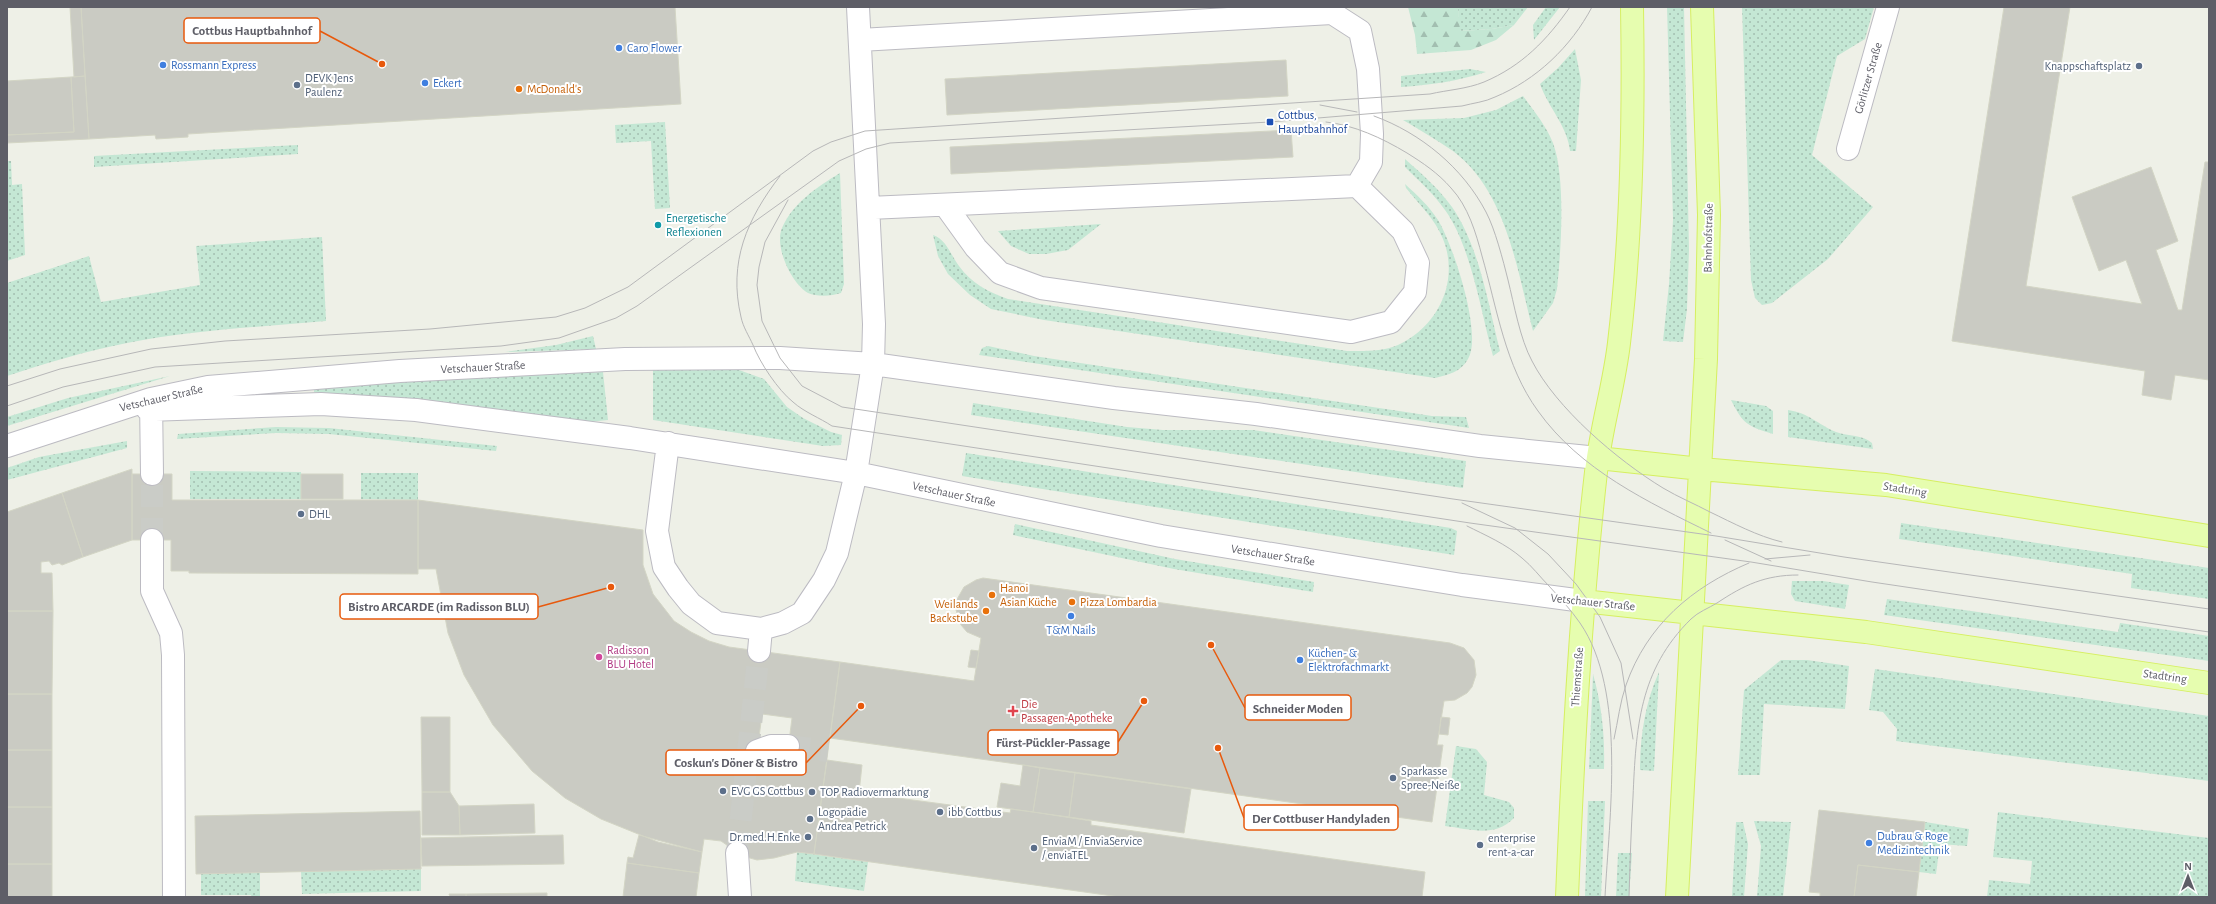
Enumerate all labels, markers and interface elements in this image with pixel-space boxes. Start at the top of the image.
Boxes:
callout: Cottbus Hauptbahnhof [184,18,320,43]
text: Cottbus Hauptbahnhof [192,25,313,38]
street label: Görlitzer Straße [1852,41,1884,115]
place label: Caro Flower [627,42,682,54]
marker: Caro Flower [614,43,624,53]
place label: Rossmann Express [171,59,257,71]
marker: Rossmann Express [158,60,168,70]
place label: Knappschaftsplatz [2044,60,2131,72]
marker: Knappschaftsplatz [2134,61,2144,71]
place label: DEVK Jens Paulenz [305,72,354,98]
place label: Eckert [433,77,462,89]
marker: Eckert [420,78,430,88]
marker: DEVK Jens Paulenz [292,80,302,90]
place label: McDonald's [527,83,581,95]
marker: McDonald's [514,84,524,94]
place label: Cottbus, Hauptbahnhof [1278,109,1348,135]
marker: Cottbus, Hauptbahnhof [1265,117,1275,127]
street label: Bahnhofstraße [1701,203,1715,273]
place label: Energetische Reflexionen [666,212,726,238]
marker: Energetische Reflexionen [653,220,663,230]
street label: Vetschauer Straße [440,359,526,375]
street label: Vetschauer Straße [118,383,204,413]
street label: Vetschauer Straße [911,479,997,509]
street label: Stadtring [1882,480,1928,498]
place label: DHL [309,508,330,520]
marker: DHL [296,509,306,519]
street label: Vetschauer Straße [1230,542,1316,568]
place label: Hanoi Asian Küche [1000,582,1057,608]
marker: Hanoi Asian Küche [987,590,997,600]
street label: Vetschauer Straße [1550,592,1636,612]
callout: Bistro ARCARDE (im Radisson BLU) [340,594,538,619]
place label: Pizza Lombardia [1080,596,1157,608]
marker: Pizza Lombardia [1067,597,1077,607]
place label: Weilands Backstube [930,598,978,624]
text: Bistro ARCARDE (im Radisson BLU) [348,601,530,614]
marker: Weilands Backstube [981,606,991,616]
marker: T&M Nails [1066,611,1076,621]
place label: T&M Nails [1046,624,1096,636]
place label: Radisson BLU Hotel [607,644,654,670]
place label: Küchen- & Elektrofachmarkt [1308,647,1389,673]
street label: Thiemstraße [1569,647,1585,707]
marker: Radisson BLU Hotel [594,652,604,662]
marker: Küchen- & Elektrofachmarkt [1295,655,1305,665]
street label: Stadtring [2142,667,2188,685]
callout: Schneider Moden [1245,695,1351,720]
place label: Die Passagen-Apotheke [1021,698,1113,724]
text: Schneider Moden [1253,703,1343,716]
marker: Die Passagen-Apotheke [1008,706,1018,716]
callout: Fürst-Pückler-Passage [988,730,1118,755]
text: Fürst-Pückler-Passage [996,737,1110,750]
callout: Coskun's Döner & Bistro [666,750,806,775]
text: Coskun's Döner & Bistro [674,757,798,770]
place label: Sparkasse Spree-Neiße [1401,765,1460,791]
marker: Sparkasse Spree-Neiße [1388,773,1398,783]
place label: EVG GS Cottbus [731,785,804,797]
marker: EVG GS Cottbus [718,786,728,796]
place label: TOP Radiovermarktung [820,786,929,798]
marker: TOP Radiovermarktung [807,787,817,797]
callout: Der Cottbuser Handyladen [1244,805,1398,830]
place label: Logopädie Andrea Petrick [818,806,887,832]
place label: ibb Cottbus [948,806,1002,818]
marker: ibb Cottbus [935,807,945,817]
text: Der Cottbuser Handyladen [1252,813,1390,826]
marker: Logopädie Andrea Petrick [805,814,815,824]
place label: Dubrau & Roge Medizintechnik [1877,830,1950,856]
place label: Dr.med.H.Enke [729,831,800,843]
marker: Dr.med.H.Enke [803,832,813,842]
place label: enterprise rent-a-car [1488,832,1536,858]
place label: EnviaM / EnviaService / enviaTEL [1042,835,1142,861]
marker: Dubrau & Roge Medizintechnik [1864,838,1874,848]
marker: enterprise rent-a-car [1475,840,1485,850]
marker: EnviaM / EnviaService / enviaTEL [1029,843,1039,853]
north arrow [2168,856,2208,896]
text: N [2184,861,2192,872]

